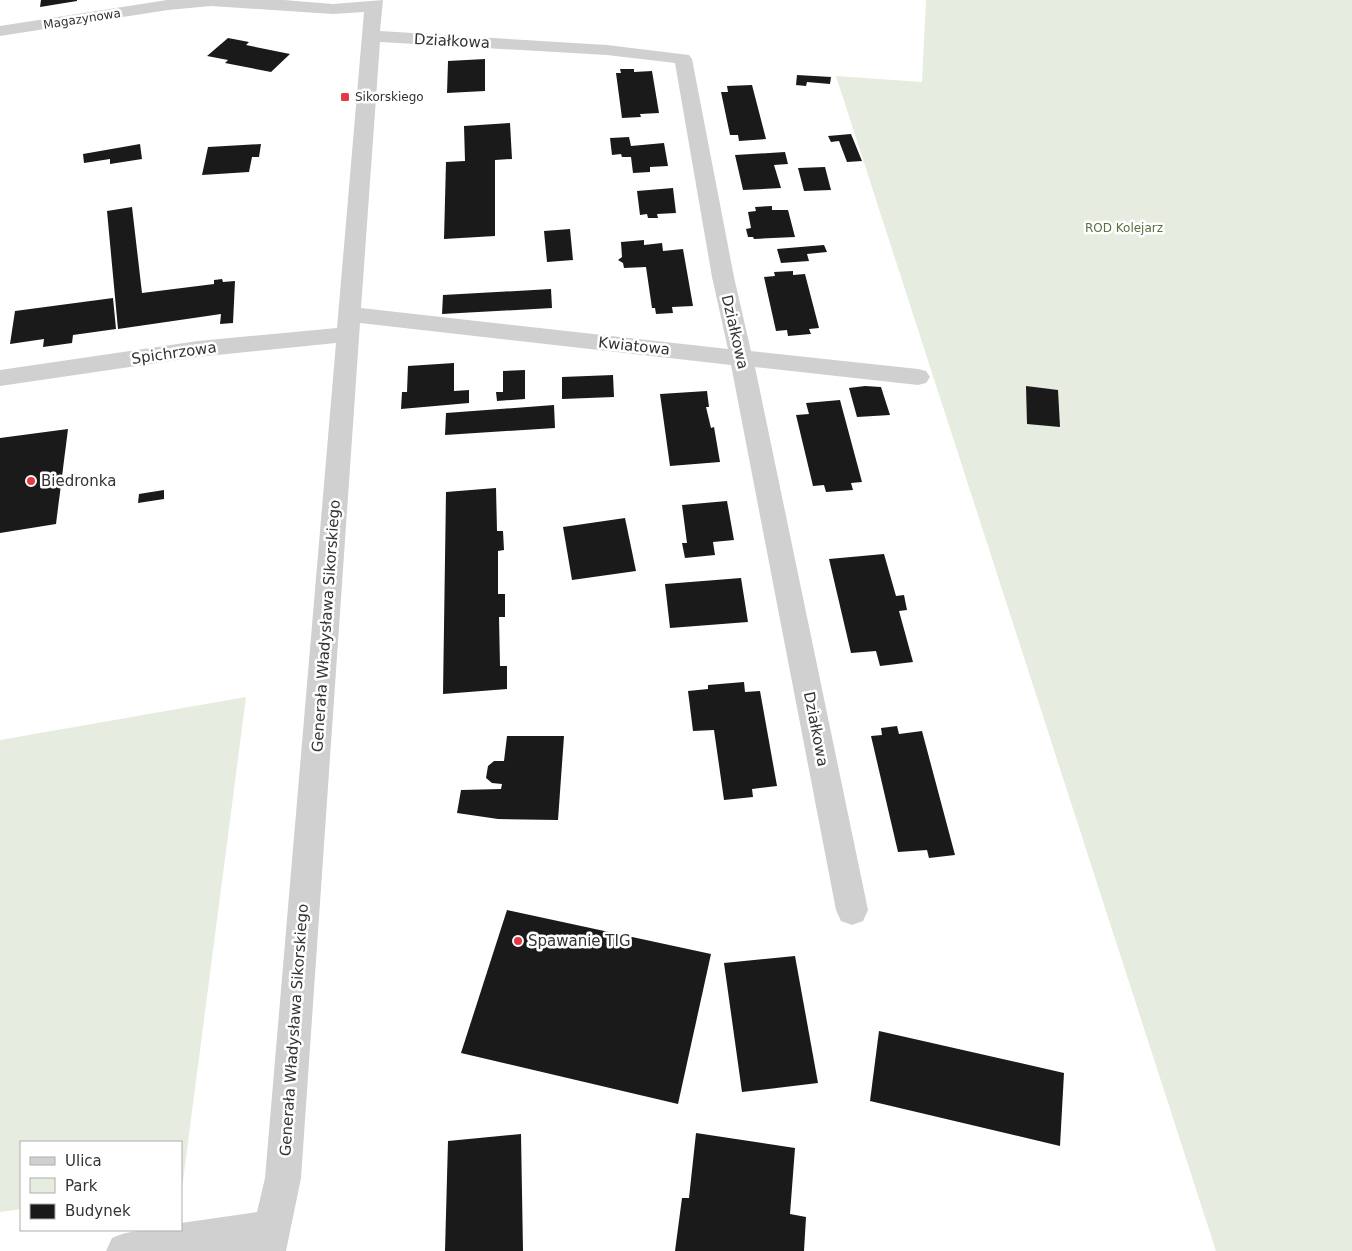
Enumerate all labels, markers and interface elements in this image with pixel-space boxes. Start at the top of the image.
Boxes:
street label: Magazynowa [42,6,122,32]
street label: Działkowa [414,30,490,52]
place label: Sikorskiego [355,90,424,104]
marker: Sikorskiego [339,91,351,103]
park label: ROD Kolejarz [1085,221,1163,235]
street label: Działkowa [718,293,752,371]
street label: Kwiatowa [597,333,671,359]
street label: Spichrzowa [130,338,218,368]
place label: Biedronka [41,472,116,490]
marker: Biedronka [25,475,37,487]
street label: Generała Władysława Sikorskiego [308,499,344,753]
street label: Działkowa [800,690,832,768]
street label: Generała Władysława Sikorskiego [276,903,312,1157]
place label: Spawanie TIG [528,932,631,950]
marker: Spawanie TIG [512,935,524,947]
legend [20,1141,182,1231]
text: Ulica [65,1152,102,1170]
text: Park [65,1177,98,1195]
text: Budynek [65,1202,131,1220]

